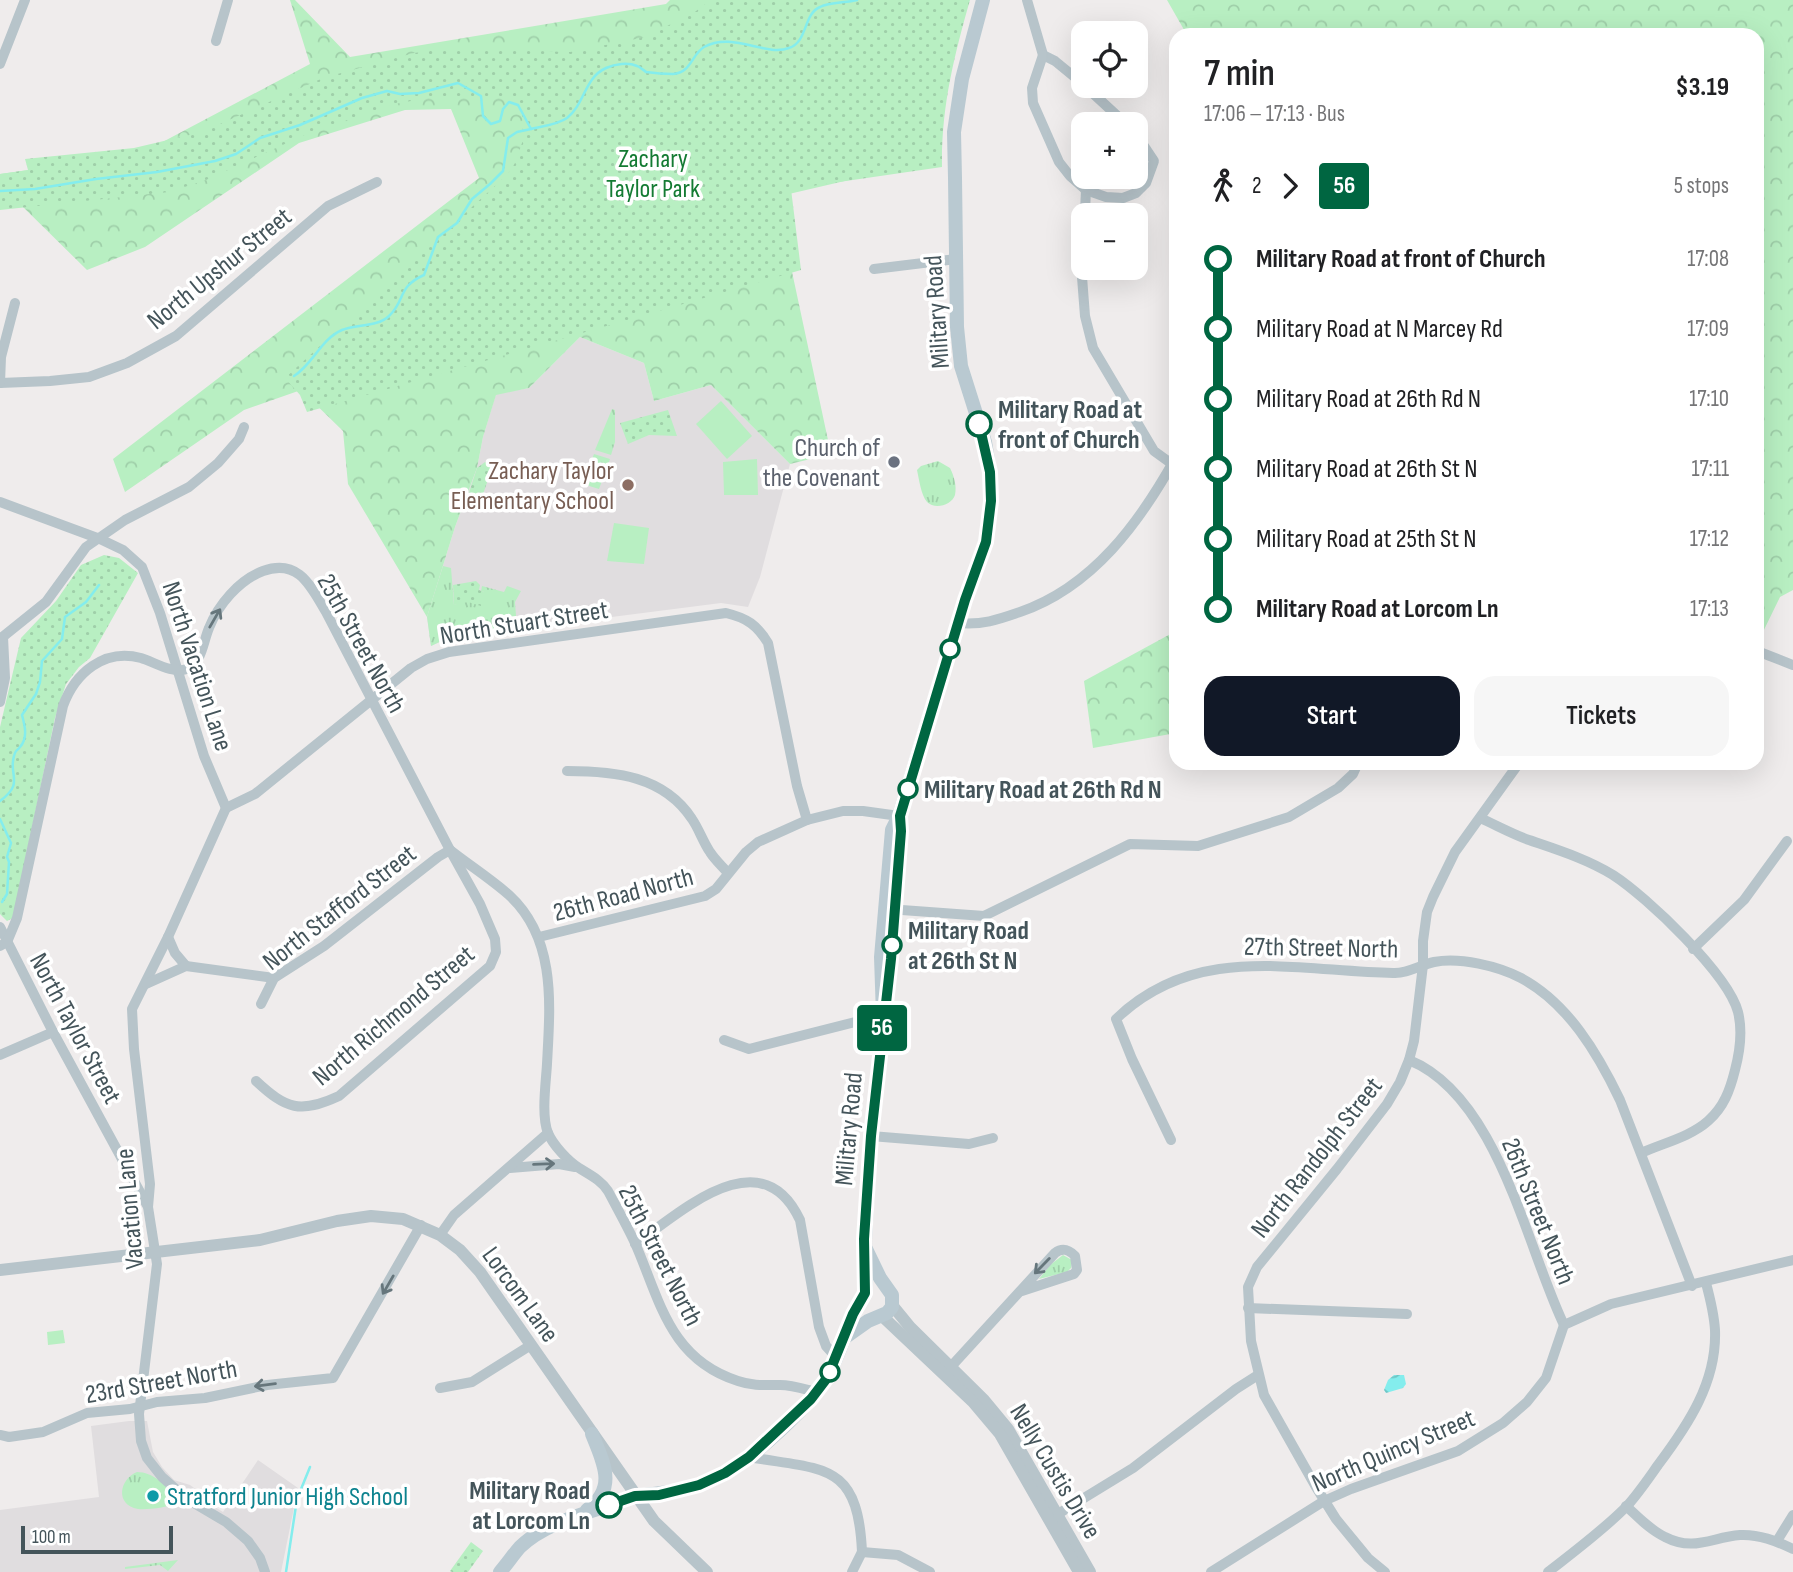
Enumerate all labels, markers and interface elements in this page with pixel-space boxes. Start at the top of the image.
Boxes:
map controls [1071,21,1148,280]
button: locate [1071,21,1148,98]
text: 7 min [1204,51,1275,96]
text: $3.19 [1675,72,1729,103]
text: 17:06 – 17:13 · Bus [1204,100,1345,128]
button: + [1071,112,1148,189]
park label: Zachary Taylor Park [606,144,700,205]
icon: walk [1204,167,1242,205]
icon: forward [1271,167,1309,205]
text: 56 [1333,171,1355,200]
text: 2 [1252,172,1261,200]
text: 5 stops [1674,172,1729,200]
street label: North Upshur Street [142,202,298,337]
button: − [1071,203,1148,280]
text: Military Road at front of Church [1256,244,1546,275]
text: 17:08 [1687,245,1729,273]
street label: Military Road [918,254,957,370]
text: Military Road at N Marcey Rd [1256,314,1503,345]
text: 17:09 [1687,315,1729,343]
text: Military Road at 26th Rd N [1256,384,1481,415]
text: 17:10 [1689,385,1729,413]
place label: Military Road at front of Church [998,395,1142,456]
marker: Military Road at front of Church [966,411,992,437]
place label: Church of the Covenant [763,433,880,494]
marker: Church of the Covenant [886,454,902,470]
text: Military Road at 26th St N [1256,454,1477,485]
text: 17:11 [1692,455,1729,483]
place label: Zachary Taylor Elementary School [451,456,615,517]
marker: Zachary Taylor Elementary School [620,477,636,493]
text: Military Road at 25th St N [1256,524,1476,555]
text: 17:12 [1690,525,1729,553]
street label: 25th Street North [310,569,412,719]
street label: North Vacation Lane [155,578,239,755]
text: Military Road at Lorcom Ln [1256,594,1499,625]
street label: North Stuart Street [438,595,611,652]
text: 17:13 [1690,595,1729,623]
one-way arrow [209,608,222,629]
unlabelled marker [940,639,960,659]
button: Start [1204,676,1460,756]
button: Tickets [1474,676,1729,756]
place label: Military Road at 26th Rd N [924,775,1162,806]
marker: Military Road at 26th Rd N [898,779,918,799]
street label: North Stafford Street [257,839,423,978]
street label: 26th Road North [550,862,697,929]
place label: Military Road at 26th St N [908,916,1029,977]
street label: 27th Street North [1243,932,1398,965]
marker: Military Road at 26th St N [882,935,902,955]
street label: North Richmond Street [307,939,481,1093]
street label: North Taylor Street [22,948,127,1109]
line badge: 56 [850,1005,914,1051]
text: 56 [871,1013,893,1042]
street label: Military Road [829,1071,870,1187]
street label: North Randolph Street [1245,1071,1390,1244]
street label: 26th Street North [1494,1134,1581,1289]
street label: Vacation Lane [110,1147,151,1270]
one-way arrow [532,1158,555,1171]
street label: 25th Street North [611,1180,708,1331]
street label: Lorcom Lane [475,1241,565,1349]
one-way arrow [1033,1257,1050,1274]
one-way arrow [381,1274,395,1294]
street label: 23rd Street North [83,1354,240,1411]
unlabelled marker [820,1362,840,1382]
one-way arrow [254,1379,277,1392]
street label: Nelly Custis Drive [1002,1399,1107,1545]
street label: North Quincy Street [1307,1403,1480,1500]
place label: Military Road at Lorcom Ln [469,1476,590,1537]
place label: Stratford Junior High School [167,1482,408,1513]
marker: Stratford Junior High School [145,1488,161,1504]
marker: Military Road at Lorcom Ln [596,1492,622,1518]
scale bar [21,1523,173,1555]
text: 100 m [32,1526,71,1549]

